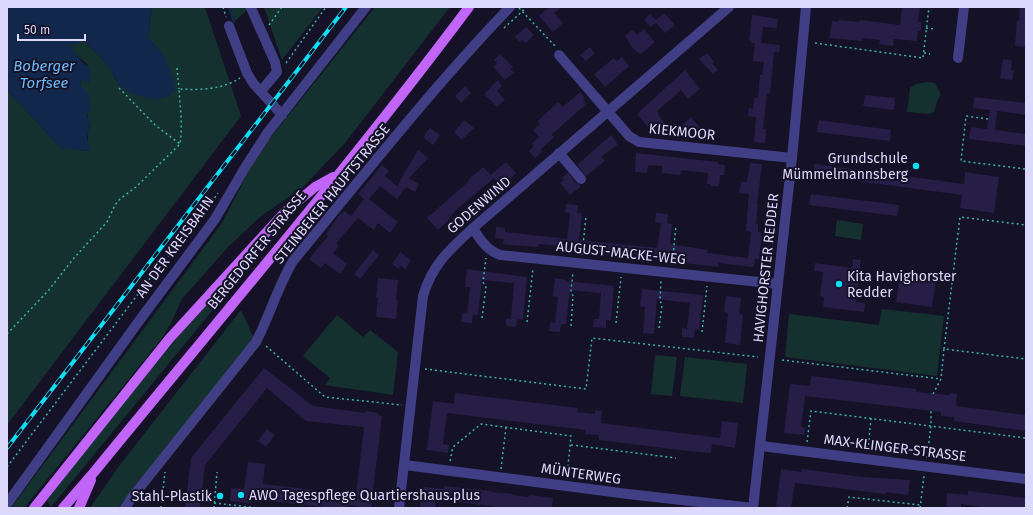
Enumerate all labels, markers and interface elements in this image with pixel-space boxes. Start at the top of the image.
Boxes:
scale bar [18,16,85,42]
text: 50 m [24,23,50,37]
water label: Boberger Torfsee [13,57,76,92]
street label: KIEKMOOR [648,120,717,144]
street label: STEINBEKER HAUPTSTRASSE [270,121,394,267]
place label: Grundschule Mümmelmannsberg [782,150,909,183]
marker: Grundschule Mümmelmannsberg [911,161,921,171]
street label: GODENWIND [444,173,514,237]
street label: BERGEDORFER STRASSE [204,187,310,313]
street label: HAVIGHORSTER REDDER [750,192,782,343]
street label: AN DER KREISBAHN [132,193,218,301]
street label: AUGUST-MACKE-WEG [555,238,687,268]
place label: Kita Havighorster Redder [847,268,957,301]
marker: Kita Havighorster Redder [834,279,844,289]
street label: MAX-KLINGER-STRASSE [823,431,967,465]
street label: MÜNTERWEG [540,459,622,488]
place label: AWO Tagespflege Quartiershaus.plus [249,487,480,504]
place label: Stahl-Plastik [132,488,213,505]
marker: AWO Tagespflege Quartiershaus.plus [236,490,246,500]
marker: Stahl-Plastik [215,491,225,501]

